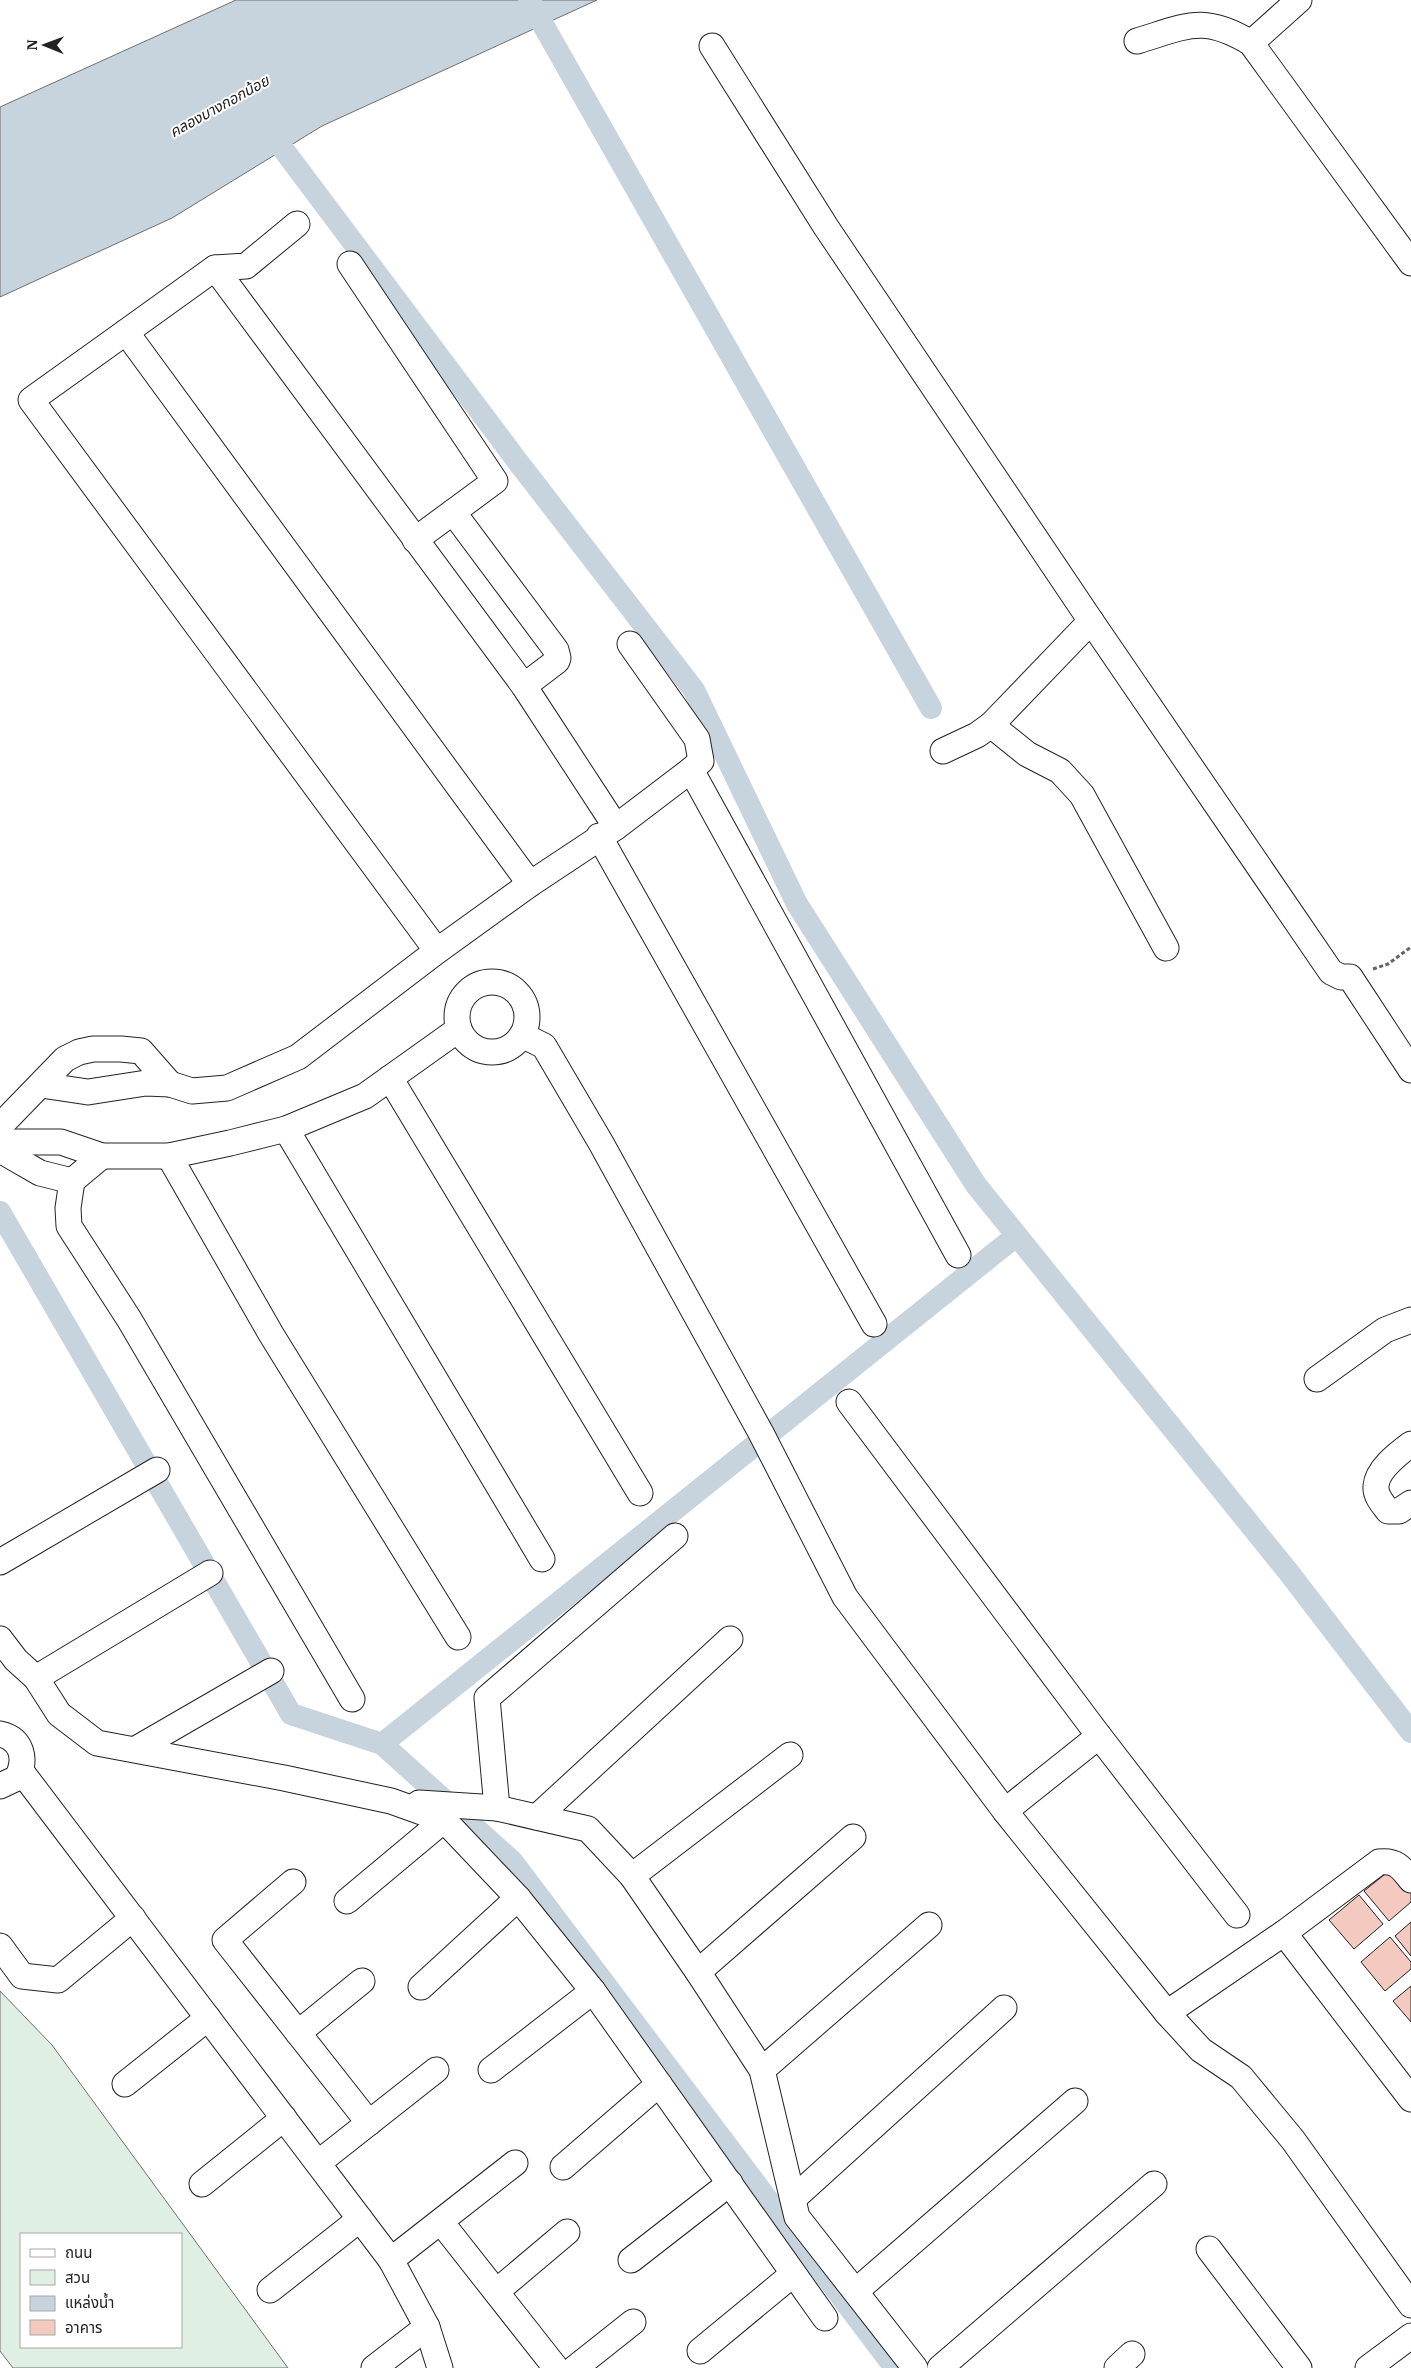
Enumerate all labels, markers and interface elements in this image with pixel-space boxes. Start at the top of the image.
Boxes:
north arrow [20,20,70,70]
text: N [23,39,41,50]
water label: คลองบางกอกน้อย [166,70,273,141]
legend [20,2233,182,2348]
text: ถนน [65,2243,92,2262]
text: สวน [65,2268,90,2287]
text: แหล่งน้ำ [65,2292,114,2312]
text: อาคาร [65,2318,102,2337]

